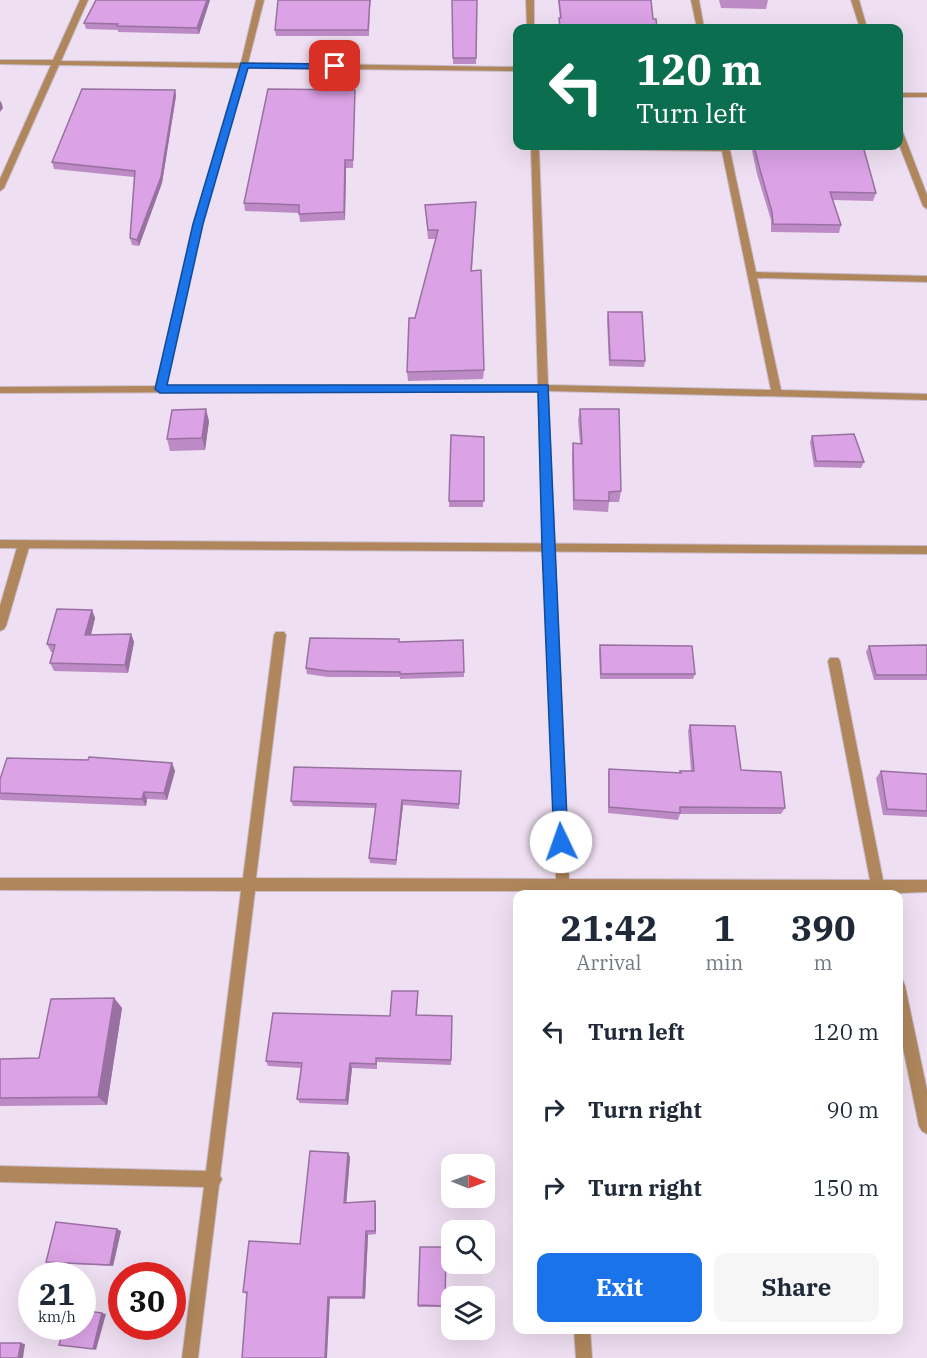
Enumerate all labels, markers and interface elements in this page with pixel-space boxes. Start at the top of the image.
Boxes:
pin [309,40,360,91]
text: 120 m [636,42,762,97]
icon: left [537,48,615,126]
icon: arrive [318,49,351,82]
text: Turn left [636,95,747,130]
position arrow [529,810,593,874]
text: 21:42 [560,904,658,951]
text: 1 [713,904,735,951]
text: 390 [791,904,856,951]
text: Arrival [577,949,642,976]
text: min [705,949,743,976]
text: m [814,949,833,976]
icon: left [537,1015,570,1048]
text: Turn left [588,1017,684,1046]
text: 120 m [813,1017,879,1046]
icon: right [537,1093,570,1126]
text: Turn right [588,1095,702,1124]
text: 90 m [827,1095,879,1124]
north arrow [441,1154,495,1208]
map controls [441,1154,495,1340]
icon: right [537,1171,570,1204]
text: Turn right [588,1173,702,1202]
text: 150 m [813,1173,879,1202]
button: search [441,1220,495,1274]
button: Exit [537,1253,702,1322]
button: Share [714,1253,879,1322]
speed limit sign: 30 [108,1262,186,1340]
text: 21 [39,1274,75,1313]
button: layers [441,1286,495,1340]
text: km/h [38,1307,76,1326]

